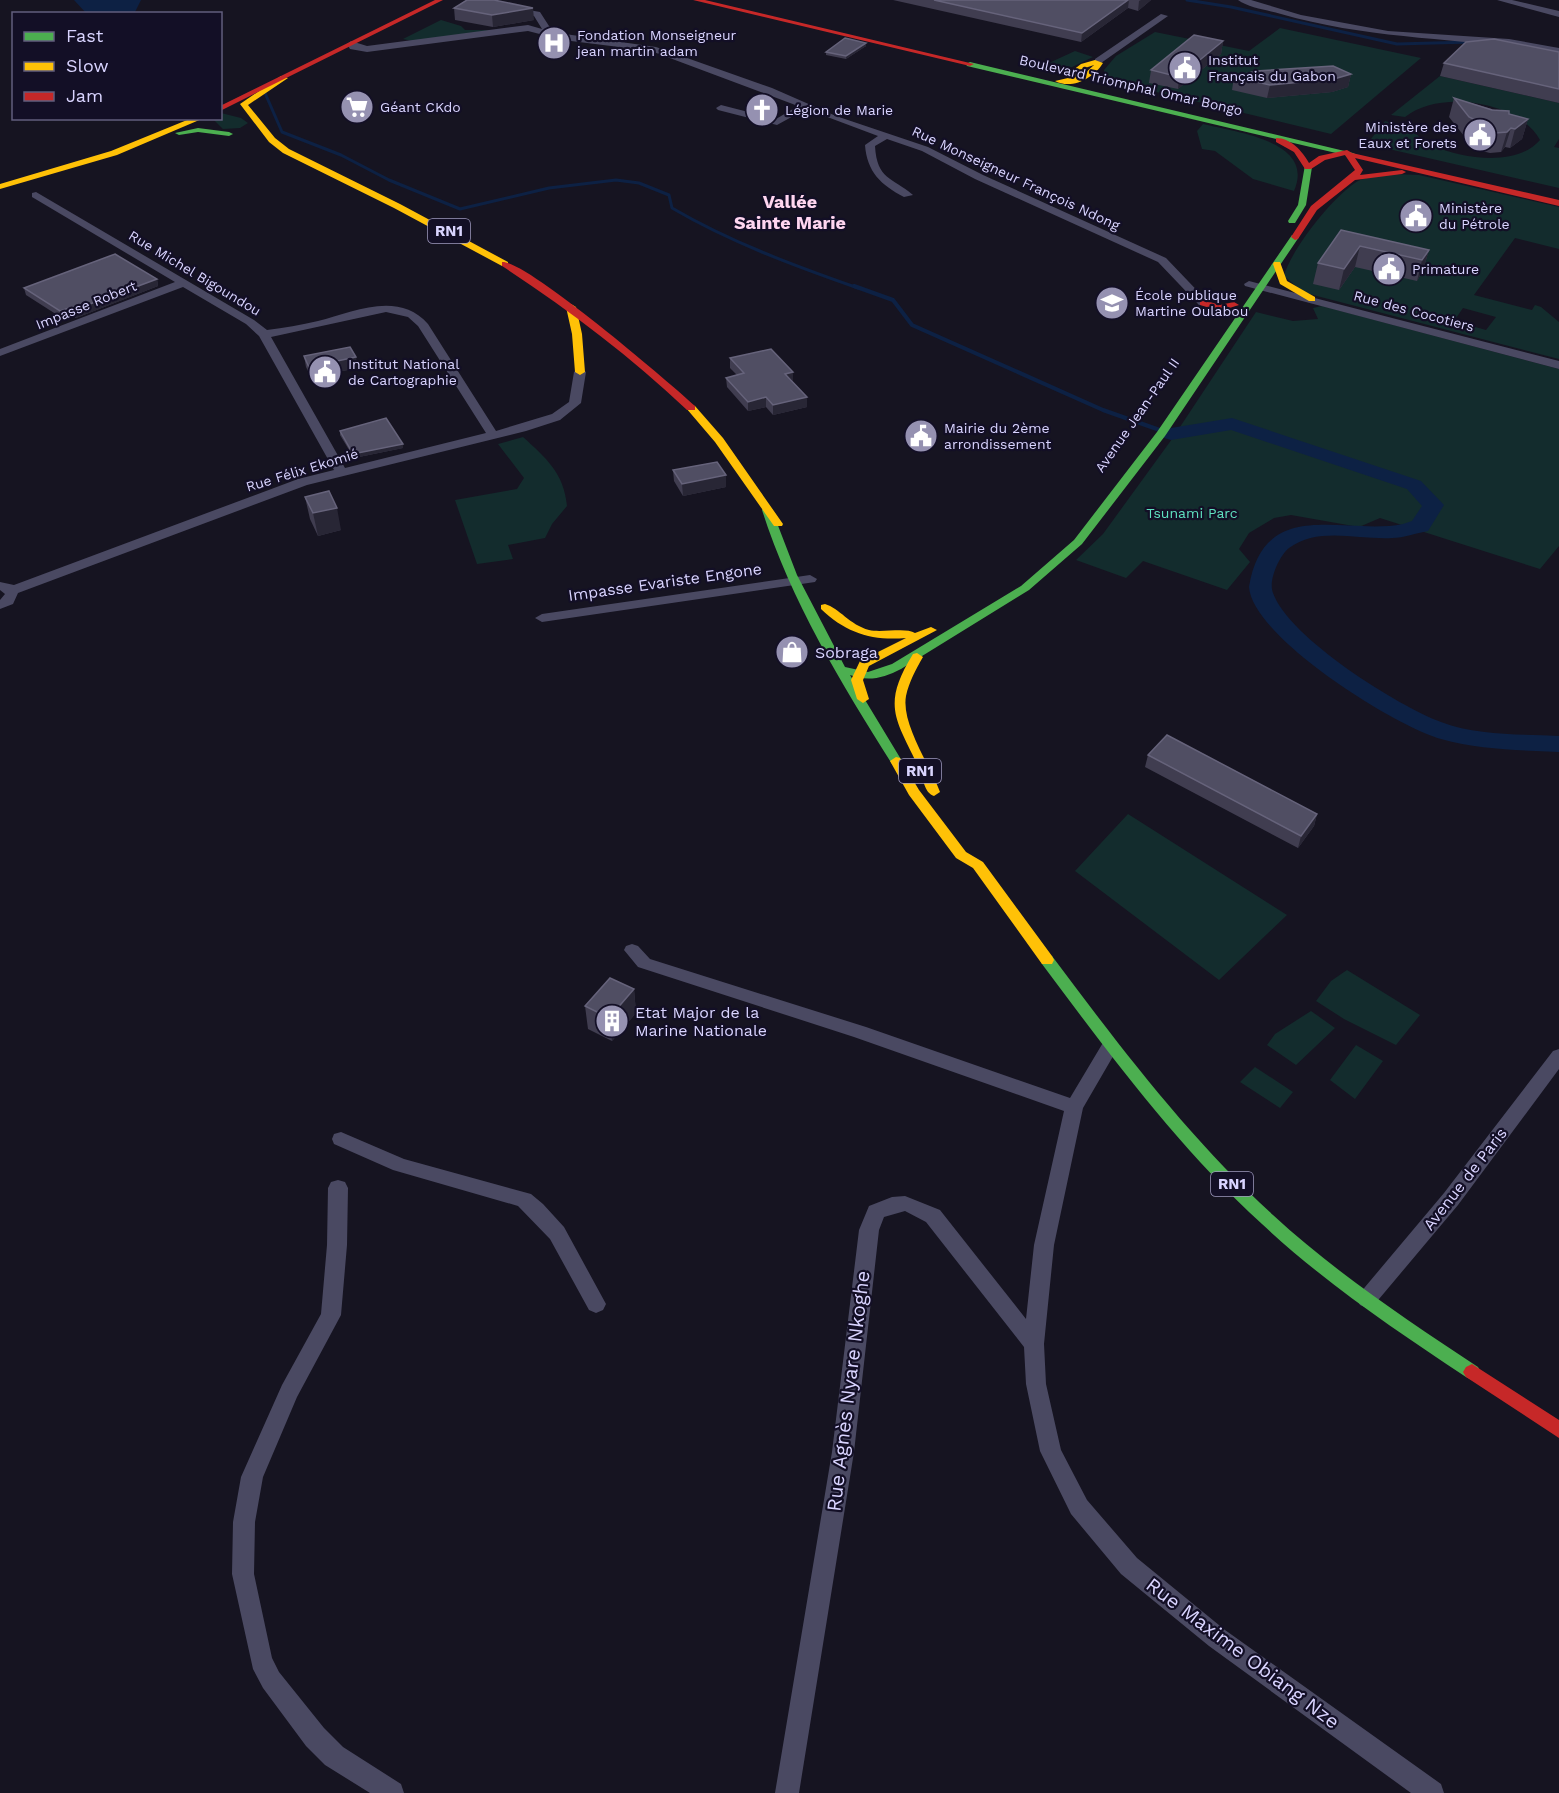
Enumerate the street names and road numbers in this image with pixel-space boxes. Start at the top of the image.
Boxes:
street label: Boulevard Triomphal Omar Bongo [1018,52,1244,118]
street label: Rue Monseigneur François Ndong [910,123,1123,234]
road number: RN1 [428,219,470,243]
street label: Rue Michel Bigoundou [126,227,264,319]
street label: Impasse Robert [33,277,139,332]
street label: Rue des Cocotiers [1352,287,1476,335]
street label: Avenue Jean-Paul II [1092,355,1182,475]
street label: Rue Félix Ekomié [244,445,360,495]
street label: Impasse Evariste Engone [567,559,763,605]
road number: RN1 [899,759,941,783]
street label: Avenue de Paris [1419,1124,1511,1234]
road number: RN1 [1211,1172,1253,1196]
street label: Rue Agnès Nyare Nkoghe [821,1269,875,1513]
street label: Rue Maxime Obiang Nze [1142,1572,1344,1734]

